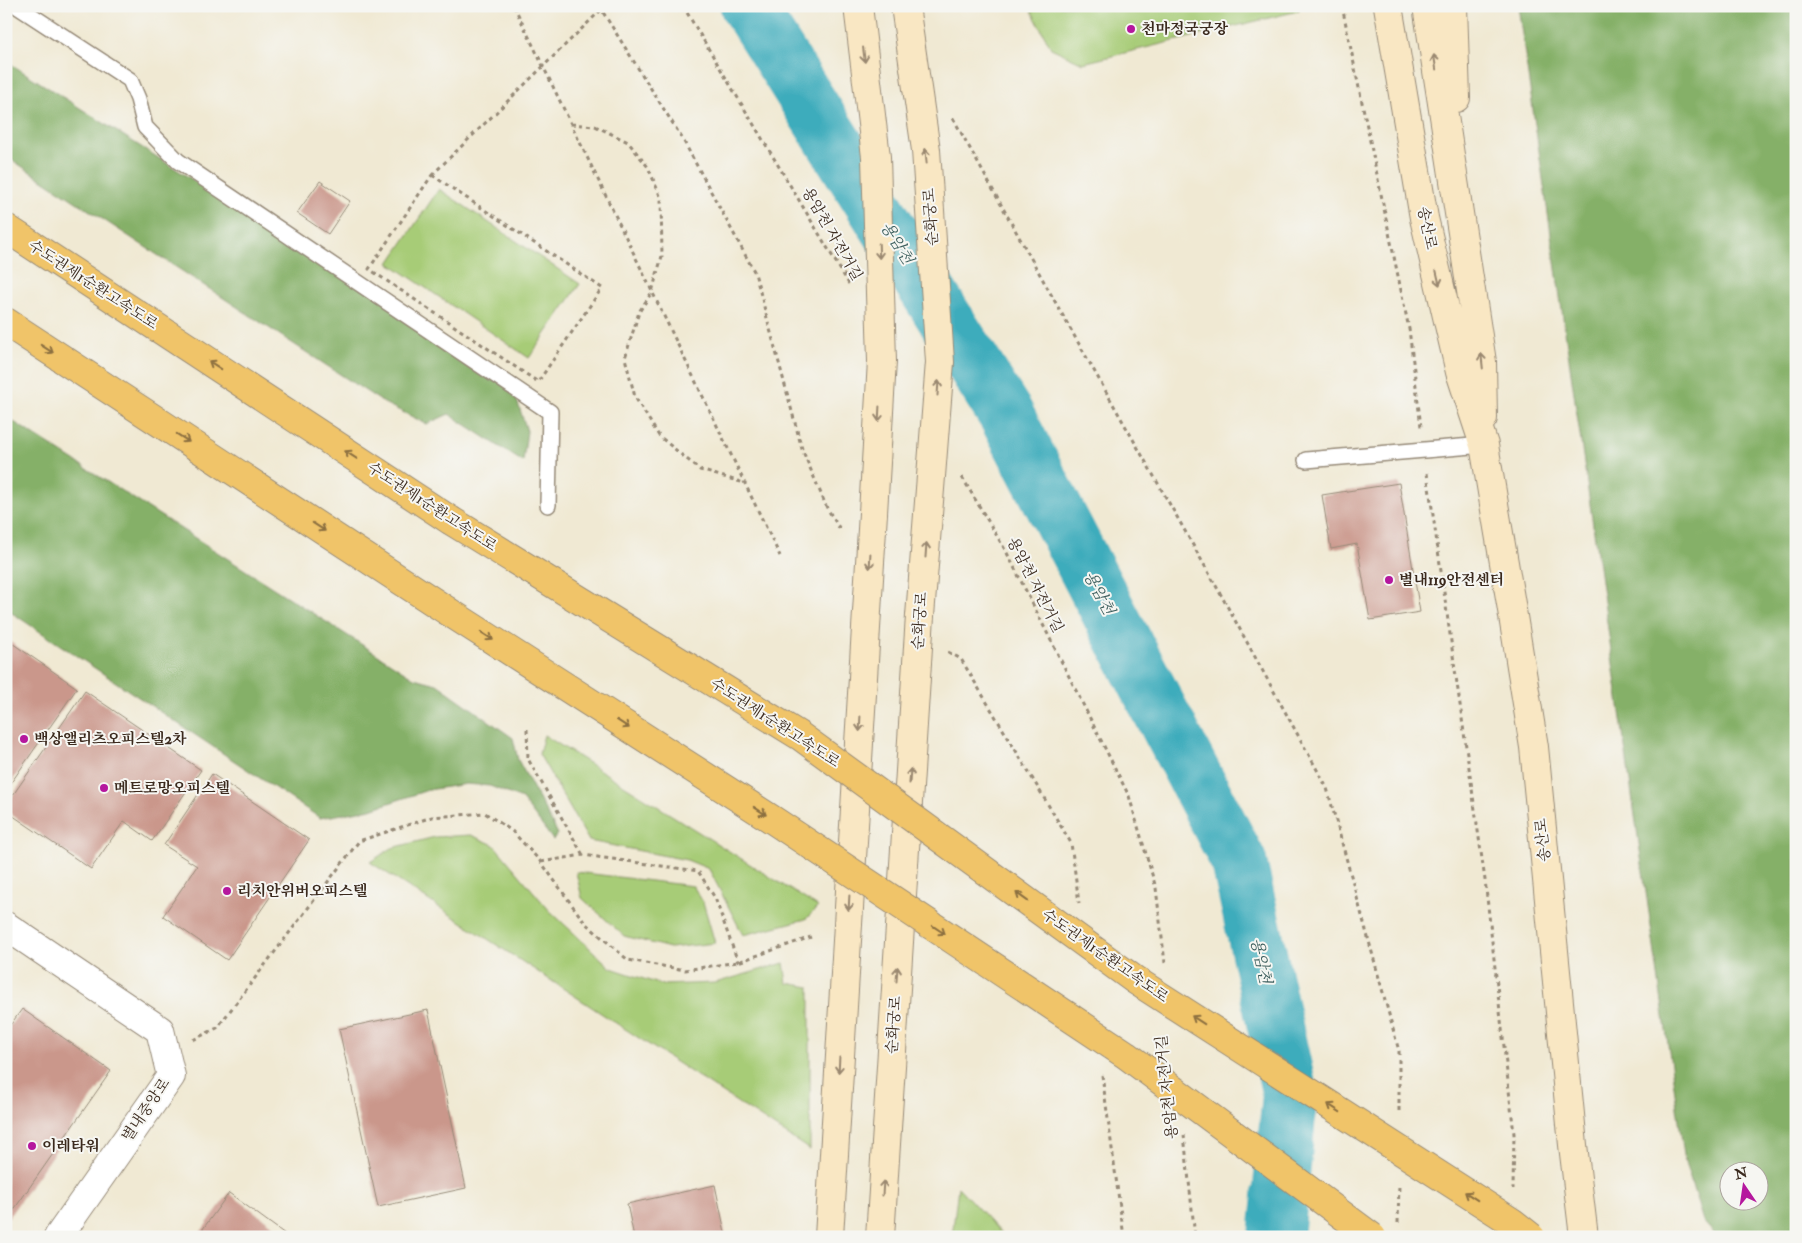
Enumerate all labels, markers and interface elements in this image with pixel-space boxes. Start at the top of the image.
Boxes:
place label: 천마정국궁장 [1141,20,1228,39]
marker: 천마정국궁장 [1125,23,1137,35]
one-way arrow [859,46,869,62]
one-way arrow [1430,55,1440,71]
one-way arrow [922,148,931,164]
street label: 용암천 자전거길 [798,184,866,284]
street label: 순화궁로 [919,187,942,247]
street label: 송산로 [1413,205,1441,252]
water label: 용암천 [876,218,919,269]
street label: 수도권제1순환고속도로 [25,236,162,334]
one-way arrow [874,243,884,259]
one-way arrow [1434,269,1443,285]
one-way arrow [40,344,54,354]
one-way arrow [1477,353,1487,369]
one-way arrow [209,360,223,370]
one-way arrow [934,380,943,396]
one-way arrow [874,406,883,422]
one-way arrow [176,433,190,443]
one-way arrow [344,450,358,460]
street label: 수도권제1순환고속도로 [364,458,501,556]
one-way arrow [312,522,326,532]
street label: 용암천 자전거길 [1003,534,1067,636]
one-way arrow [921,542,930,558]
one-way arrow [866,553,875,569]
water label: 용암천 [1079,568,1119,620]
place label: 별내119안전센터 [1399,571,1504,590]
marker: 별내119안전센터 [1383,574,1395,586]
street label: 순화궁로 [909,591,932,651]
one-way arrow [479,631,493,641]
street label: 수도권제1순환고속도로 [707,674,844,772]
one-way arrow [856,715,865,731]
one-way arrow [616,719,630,729]
place label: 백상앨리츠오피스텔2차 [34,730,187,749]
marker: 백상앨리츠오피스텔2차 [18,733,30,745]
one-way arrow [905,769,914,785]
place label: 메트로망오피스텔 [114,779,230,798]
marker: 메트로망오피스텔 [98,782,110,794]
one-way arrow [753,807,767,817]
street label: 송산로 [1531,817,1555,863]
place label: 리치안위버오피스텔 [237,882,367,901]
marker: 리치안위버오피스텔 [221,885,233,897]
one-way arrow [1015,892,1029,902]
one-way arrow [845,895,854,911]
street label: 수도권제1순환고속도로 [1038,905,1172,1007]
one-way arrow [932,925,946,935]
water label: 용암천 [1246,936,1276,987]
one-way arrow [892,966,902,982]
street label: 순화궁로 [883,995,906,1055]
one-way arrow [1191,1015,1205,1025]
street label: 용암천 자전거길 [1152,1034,1182,1140]
one-way arrow [835,1057,844,1073]
street label: 별내중앙로 [118,1074,174,1145]
one-way arrow [1328,1103,1342,1113]
place label: 이레타워 [42,1137,100,1156]
marker: 이레타워 [26,1140,38,1152]
north arrow [1720,1160,1770,1210]
text: N [1732,1164,1750,1184]
one-way arrow [878,1180,887,1196]
one-way arrow [1464,1191,1478,1201]

